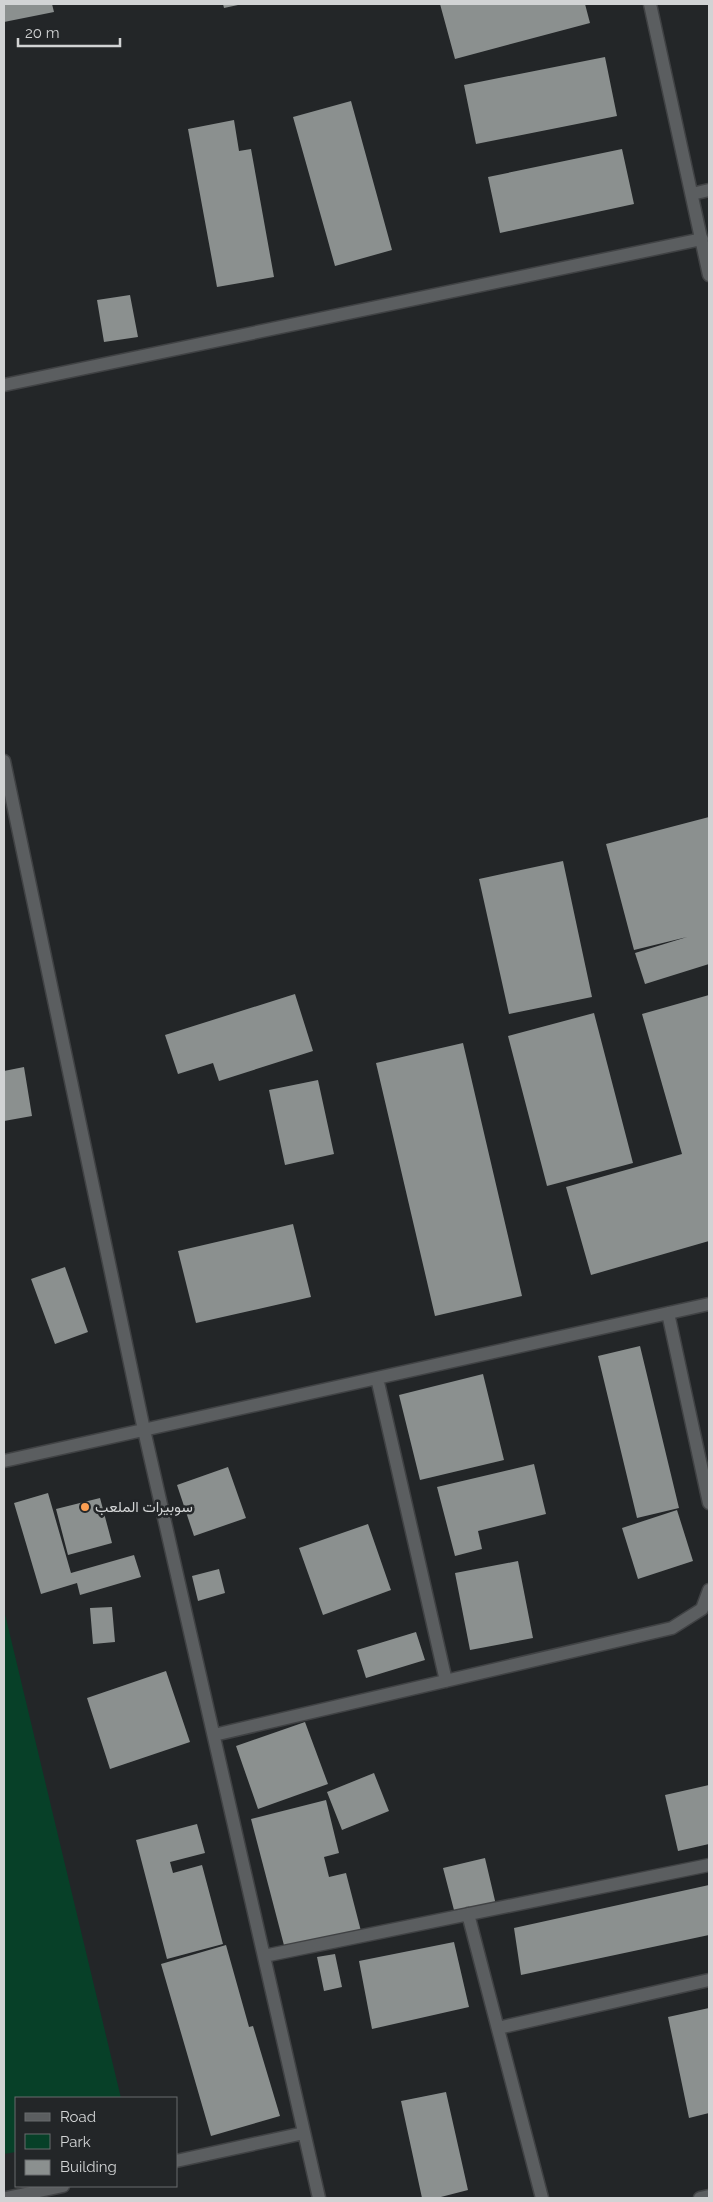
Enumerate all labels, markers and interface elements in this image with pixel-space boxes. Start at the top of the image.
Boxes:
scale bar [18,15,120,47]
text: 20 m [25,24,60,42]
place label: سوبيرات الملعب [95,1498,193,1516]
marker: سوبيرات الملعب [79,1501,91,1513]
legend [15,2097,178,2187]
text: Road [60,2108,96,2126]
text: Park [60,2133,91,2151]
text: Building [60,2158,117,2176]

